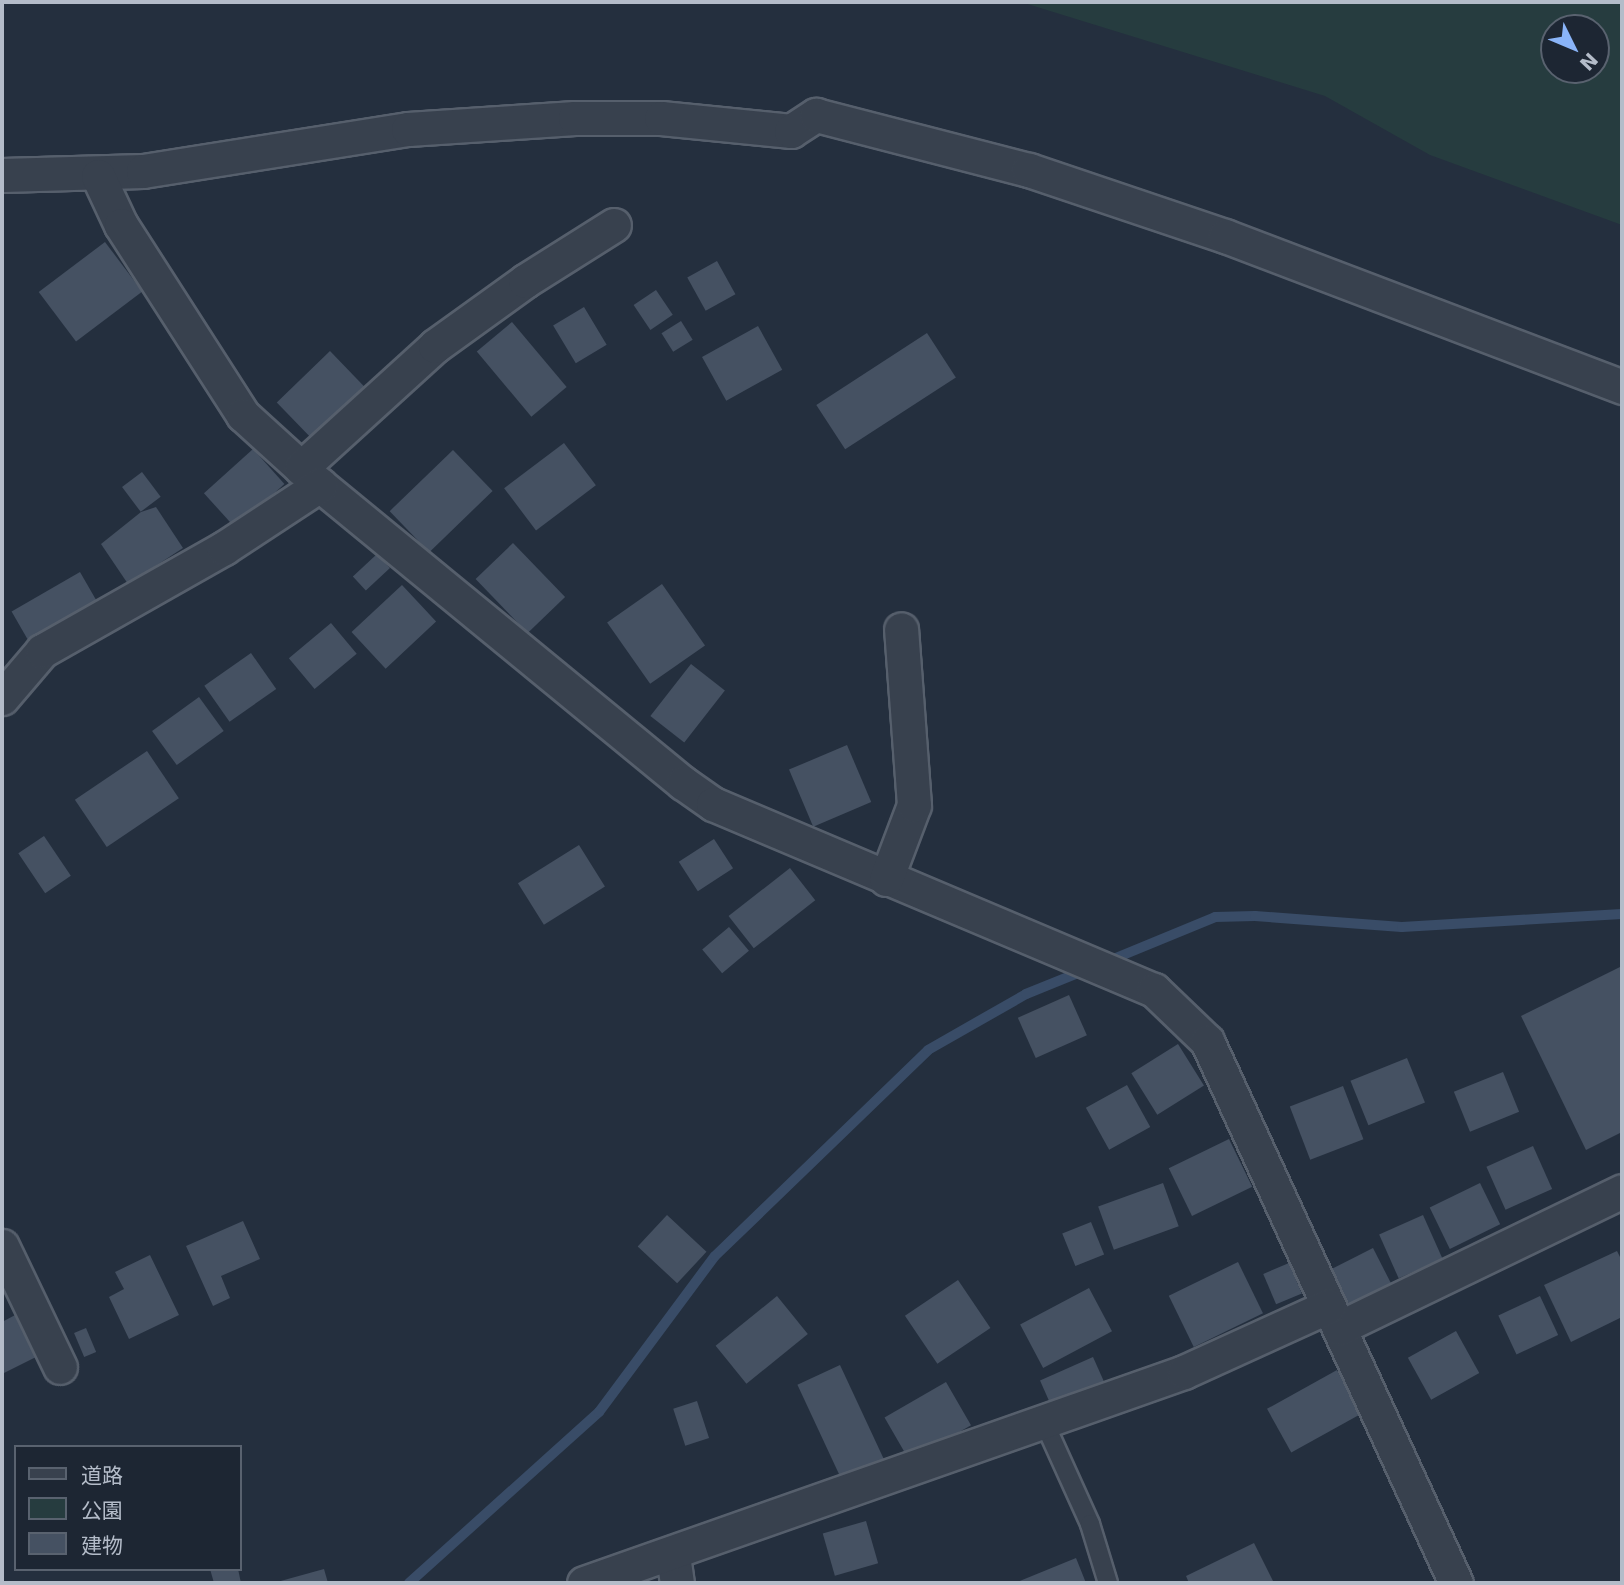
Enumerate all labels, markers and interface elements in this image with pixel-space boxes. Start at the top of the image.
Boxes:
north arrow [1540,14,1610,84]
text: N [1575,49,1602,75]
legend [14,1445,242,1571]
text: 道路 [81,1464,123,1488]
text: 公園 [81,1499,123,1523]
text: 建物 [81,1534,123,1558]

